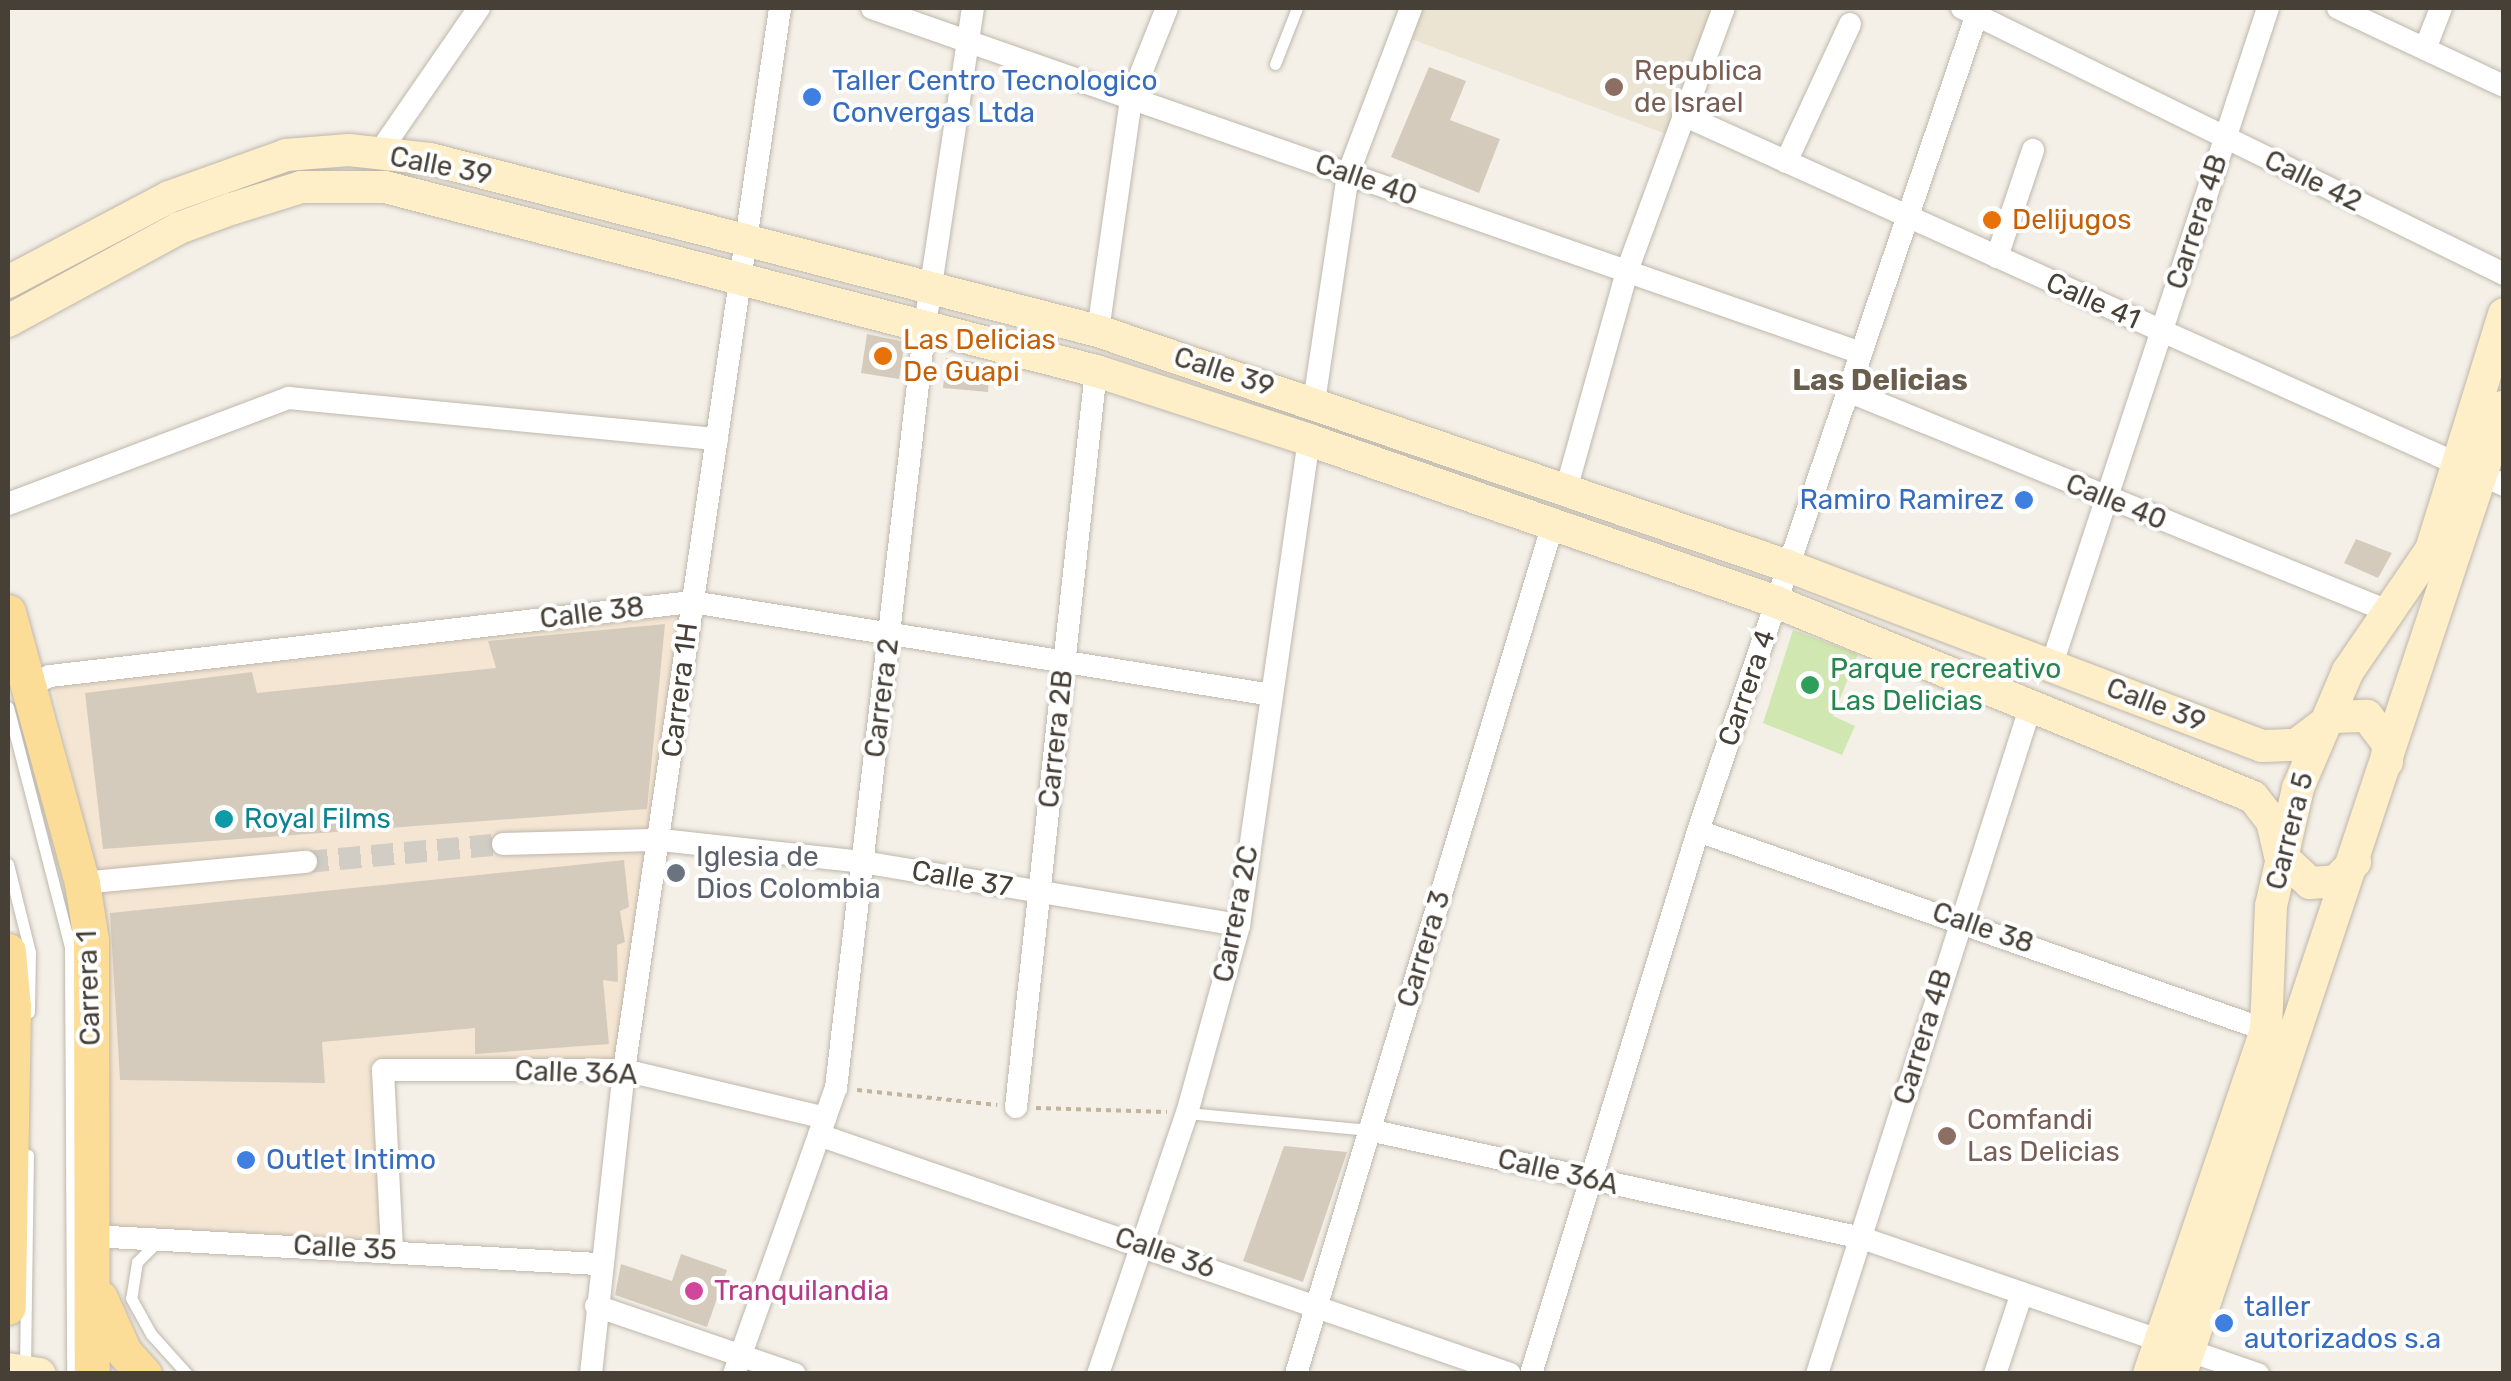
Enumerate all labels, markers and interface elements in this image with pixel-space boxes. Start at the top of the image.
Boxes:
place label: Republica de Israel [1634,54,1763,120]
place label: Taller Centro Tecnologico Convergas Ltda [832,64,1159,130]
marker: Republica de Israel [1603,76,1625,98]
marker: Taller Centro Tecnologico Convergas Ltda [801,86,823,108]
street label: Calle 39 [387,140,495,192]
street label: Calle 42 [2259,143,2367,219]
street label: Calle 40 [1311,147,1421,213]
street label: Carrera 4B [2159,150,2235,294]
place label: Delijugos [2012,203,2132,237]
marker: Delijugos [1981,209,2003,231]
street label: Calle 41 [2041,266,2145,336]
place label: Las Delicias De Guapi [903,323,1056,389]
street label: Calle 39 [1170,340,1278,404]
marker: Las Delicias De Guapi [872,345,894,367]
district label: Las Delicias [1792,362,1968,398]
street label: Calle 40 [2061,467,2171,537]
place label: Ramiro Ramirez [1799,483,2004,517]
marker: Ramiro Ramirez [2013,489,2035,511]
street label: Calle 38 [538,590,646,636]
street label: Carrera 1H [655,621,705,759]
street label: Carrera 4 [1711,625,1783,751]
street label: Carrera 2 [858,636,906,760]
place label: Parque recreativo Las Delicias [1830,652,2061,718]
street label: Carrera 2B [1032,668,1080,810]
street label: Calle 39 [2102,671,2210,739]
marker: Parque recreativo Las Delicias [1799,674,1821,696]
street label: Carrera 5 [2259,769,2321,893]
place label: Royal Films [244,802,391,836]
marker: Royal Films [213,808,235,830]
place label: Iglesia de Dios Colombia [696,840,881,906]
street label: Carrera 2C [1206,843,1266,985]
street label: Calle 37 [909,854,1015,904]
marker: Iglesia de Dios Colombia [665,862,687,884]
street label: Carrera 3 [1390,887,1458,1011]
street label: Calle 38 [1928,895,2038,961]
street label: Carrera 1 [70,930,108,1046]
street label: Carrera 4B [1887,965,1959,1109]
street label: Calle 36A [514,1054,638,1092]
place label: Comfandi Las Delicias [1967,1103,2120,1169]
marker: Comfandi Las Delicias [1936,1125,1958,1147]
street label: Calle 36A [1494,1142,1622,1202]
place label: Outlet Intimo [266,1143,436,1177]
marker: Outlet Intimo [235,1149,257,1171]
street label: Calle 36 [1110,1220,1220,1286]
street label: Calle 35 [292,1229,398,1267]
place label: Tranquilandia [714,1274,889,1308]
marker: Tranquilandia [683,1280,705,1302]
place label: taller autorizados s.a [2244,1290,2441,1356]
marker: taller autorizados s.a [2213,1312,2235,1334]

